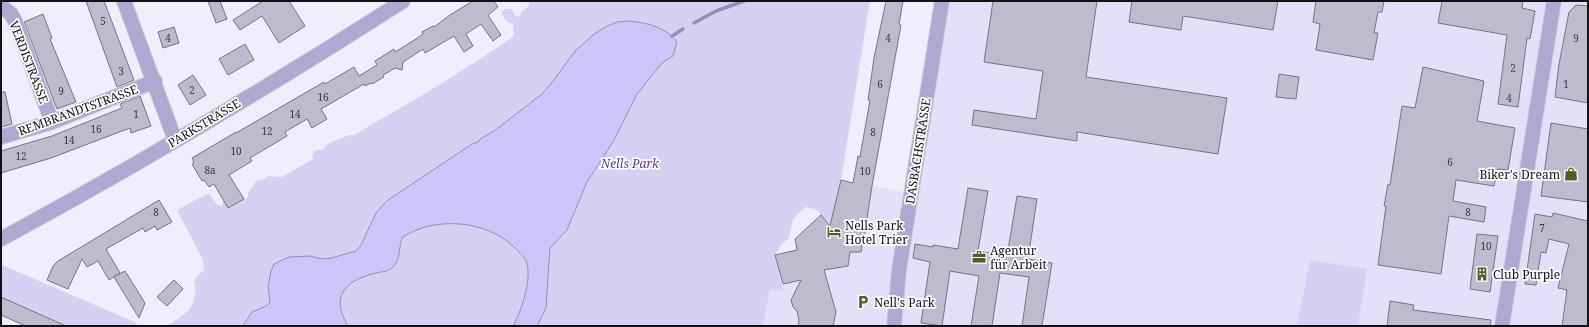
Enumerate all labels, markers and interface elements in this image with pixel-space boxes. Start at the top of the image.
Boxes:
house number: 5 [100,14,106,28]
street label: VERDISTRASSE [5,18,53,106]
house number: 4 [165,31,171,45]
house number: 4 [885,31,891,45]
house number: 9 [1573,31,1579,45]
house number: 2 [1510,61,1516,75]
house number: 3 [118,64,124,78]
house number: 6 [877,77,883,91]
house number: 1 [1563,77,1569,91]
street label: REMBRANDTSTRASSE [16,80,140,140]
house number: 2 [189,83,195,97]
house number: 9 [58,84,64,98]
house number: 16 [317,90,329,104]
house number: 4 [1506,91,1512,105]
street label: PARKSTRASSE [165,95,243,151]
street label: DASBACHSTRASSE [901,97,935,205]
house number: 1 [133,107,139,121]
house number: 14 [289,107,301,121]
house number: 16 [90,122,102,136]
house number: 12 [261,124,273,138]
house number: 8 [870,125,876,139]
house number: 14 [63,133,75,147]
house number: 10 [230,144,242,158]
house number: 12 [15,149,27,163]
park label: Nells Park [600,155,660,172]
house number: 6 [1447,155,1453,169]
house number: 8a [204,163,216,177]
house number: 10 [859,164,871,178]
place label: Biker's Dream [1479,166,1560,183]
shop icon: Biker's Dream [1563,166,1579,182]
house number: 8 [153,205,159,219]
house number: 8 [1465,205,1471,219]
place label: Nells Park Hotel Trier [845,217,908,248]
house number: 7 [1539,221,1545,235]
hotel icon: Nells Park Hotel Trier [826,224,842,240]
house number: 10 [1480,239,1492,253]
place label: Agentur für Arbeit [990,242,1047,273]
office icon: Agentur für Arbeit [971,249,987,265]
building icon: Club Purple [1474,266,1490,282]
place label: Club Purple [1493,266,1560,283]
parking icon: Nell's Park [855,294,871,310]
place label: Nell's Park [874,294,936,311]

